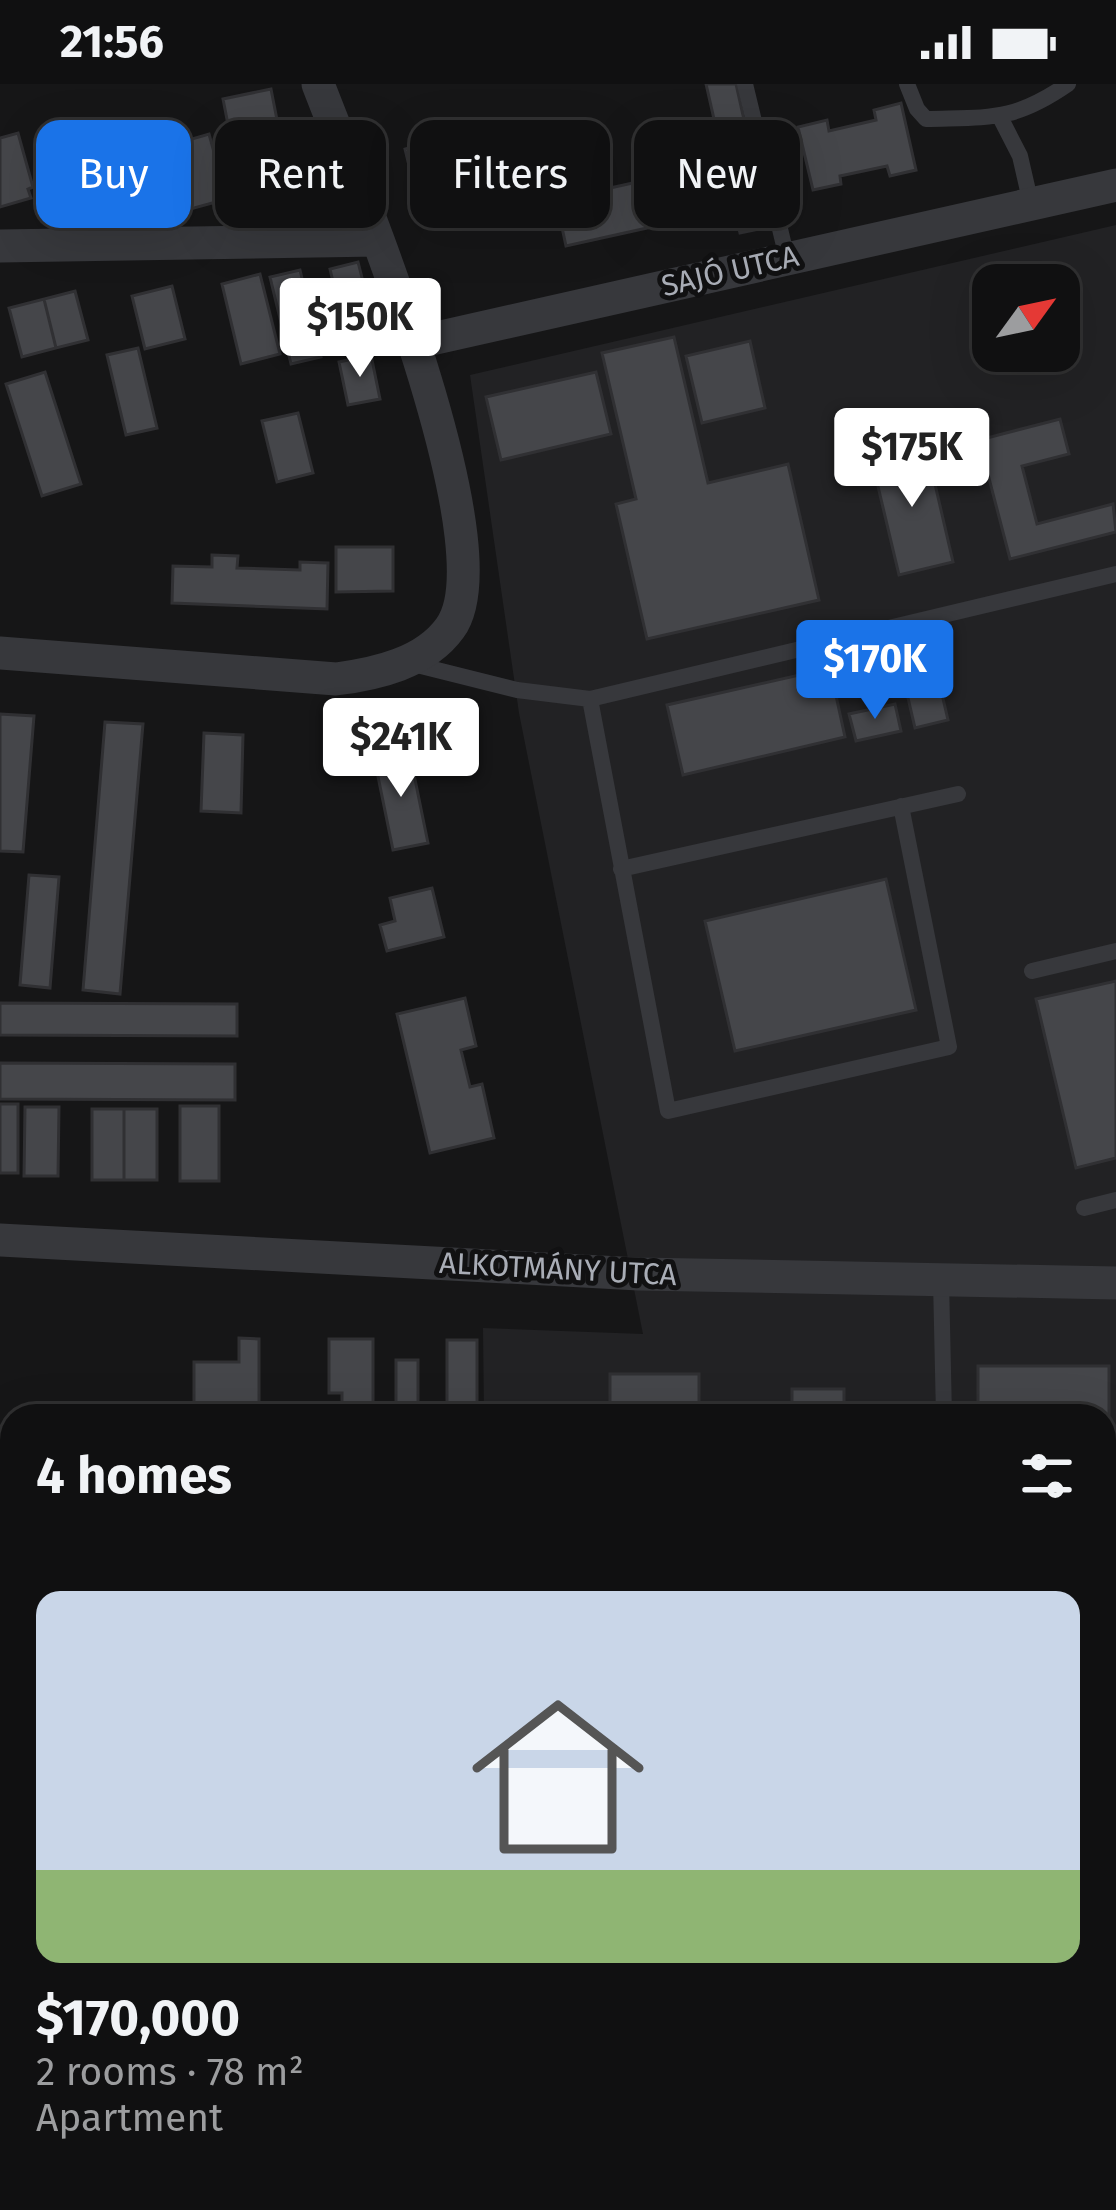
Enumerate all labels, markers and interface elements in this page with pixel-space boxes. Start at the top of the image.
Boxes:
text: 21:56 [60,15,164,69]
chip: Buy [36,120,191,228]
chip: Rent [215,120,386,228]
chip: Filters [410,120,610,228]
chip: New [634,120,800,228]
street label: SAJÓ UTCA [658,238,803,304]
north arrow [972,264,1080,372]
map controls [972,264,1080,372]
pin: $150K [276,278,444,380]
text: $150K [307,294,413,340]
pin: $175K [828,408,996,510]
text: $175K [861,424,963,470]
pin: $170K [791,620,959,722]
text: $170K [823,636,927,682]
pin: $241K [317,698,485,800]
text: $241K [350,714,452,760]
street label: ALKOTMÁNY UTCA [438,1245,678,1293]
icon: filters [1014,1443,1080,1509]
text: 4 homes [36,1445,232,1507]
icon: home [450,1669,666,1885]
text: $170,000 [36,1987,240,2049]
text: 2 rooms · 78 m² [36,2049,304,2095]
text: Apartment [36,2095,223,2141]

